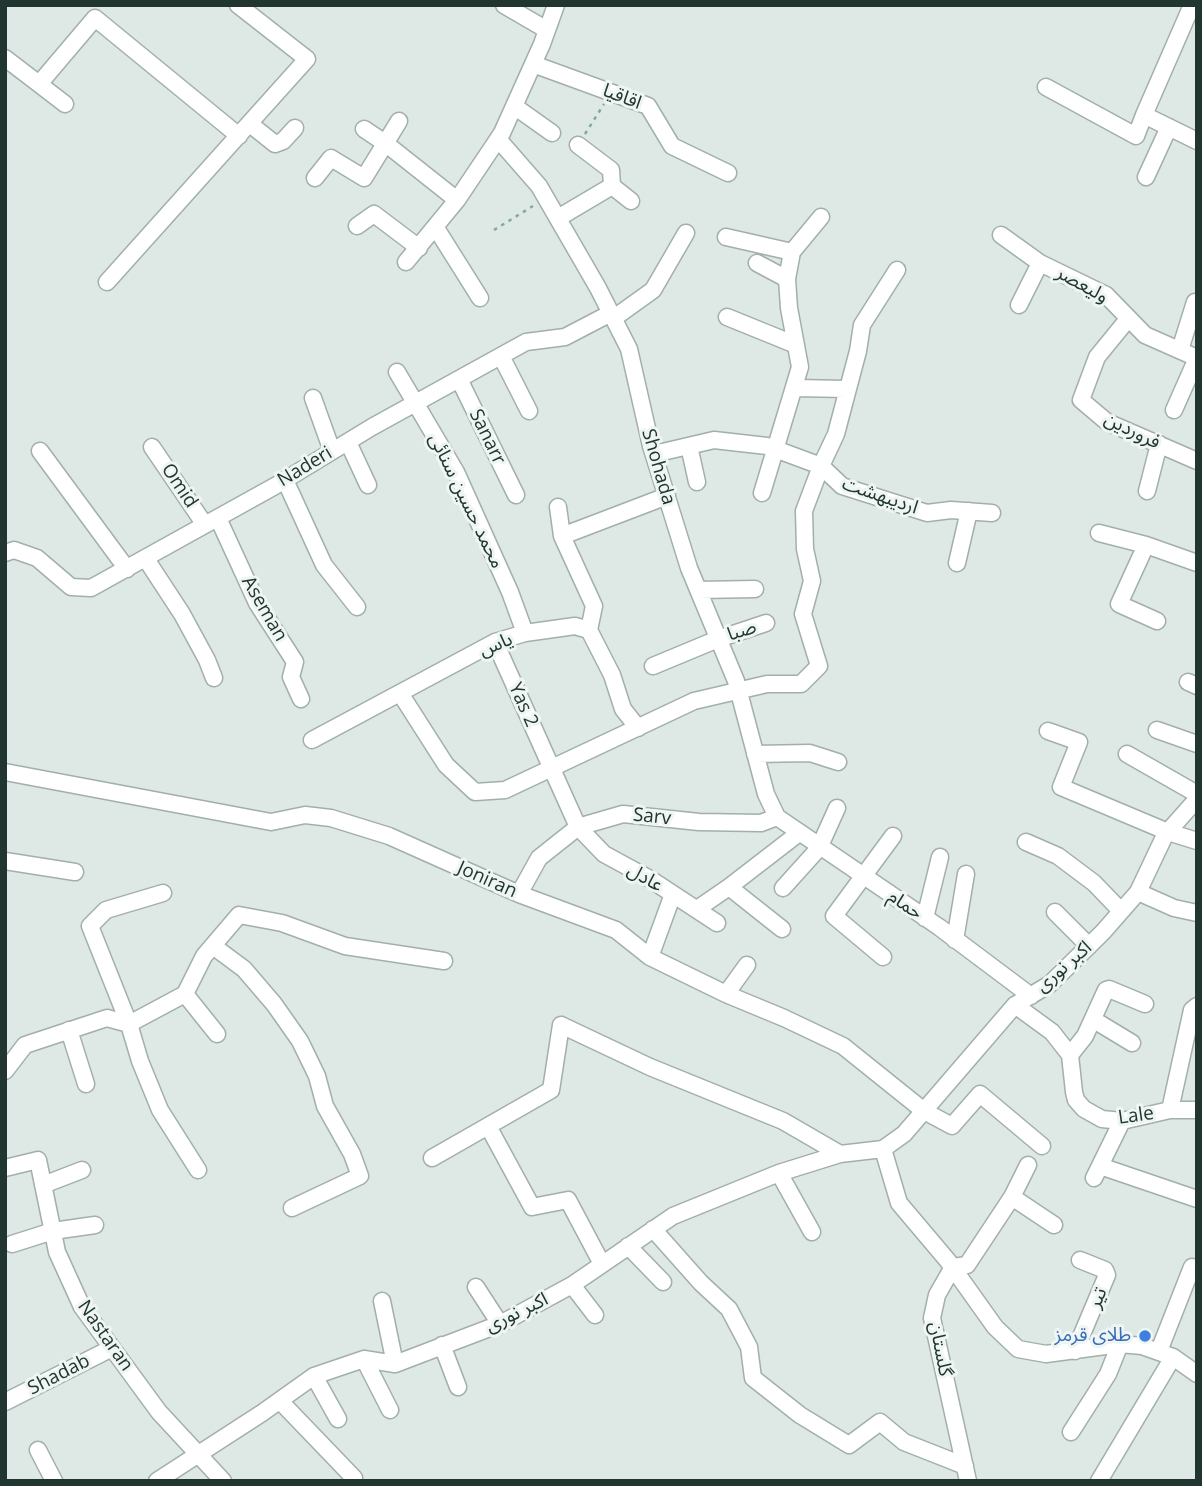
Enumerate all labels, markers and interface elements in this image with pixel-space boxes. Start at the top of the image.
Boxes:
street label: اقاقیا [599,79,645,115]
street label: ولیعصر [1052,261,1112,309]
street label: Sanarr [464,406,510,468]
street label: فروردین [1100,408,1164,454]
street label: Shohada [636,426,680,508]
street label: محمد حسین سنائی [423,430,509,572]
street label: Naderi [274,442,336,492]
street label: Omid [156,459,202,513]
street label: اردیبهشت [839,472,921,520]
street label: Aseman [236,572,292,646]
street label: صبا [725,616,759,646]
street label: یاس [476,628,516,662]
street label: Yas 2 [503,679,543,731]
street label: Sarv [632,804,672,830]
street label: Joniran [454,857,520,903]
street label: عادل [623,859,667,897]
street label: حمام [883,885,927,925]
street label: اکبر نوری [1031,936,1097,998]
street label: Lale [1117,1102,1155,1130]
street label: تیر [1084,1284,1112,1312]
street label: اکبر نوری [482,1288,552,1338]
street label: Nastaran [72,1296,138,1376]
street label: گلستان [924,1320,956,1378]
place label: طلای قرمز [1055,1325,1131,1347]
marker: طلای قرمز [1137,1328,1153,1344]
street label: Shadab [24,1350,94,1400]

